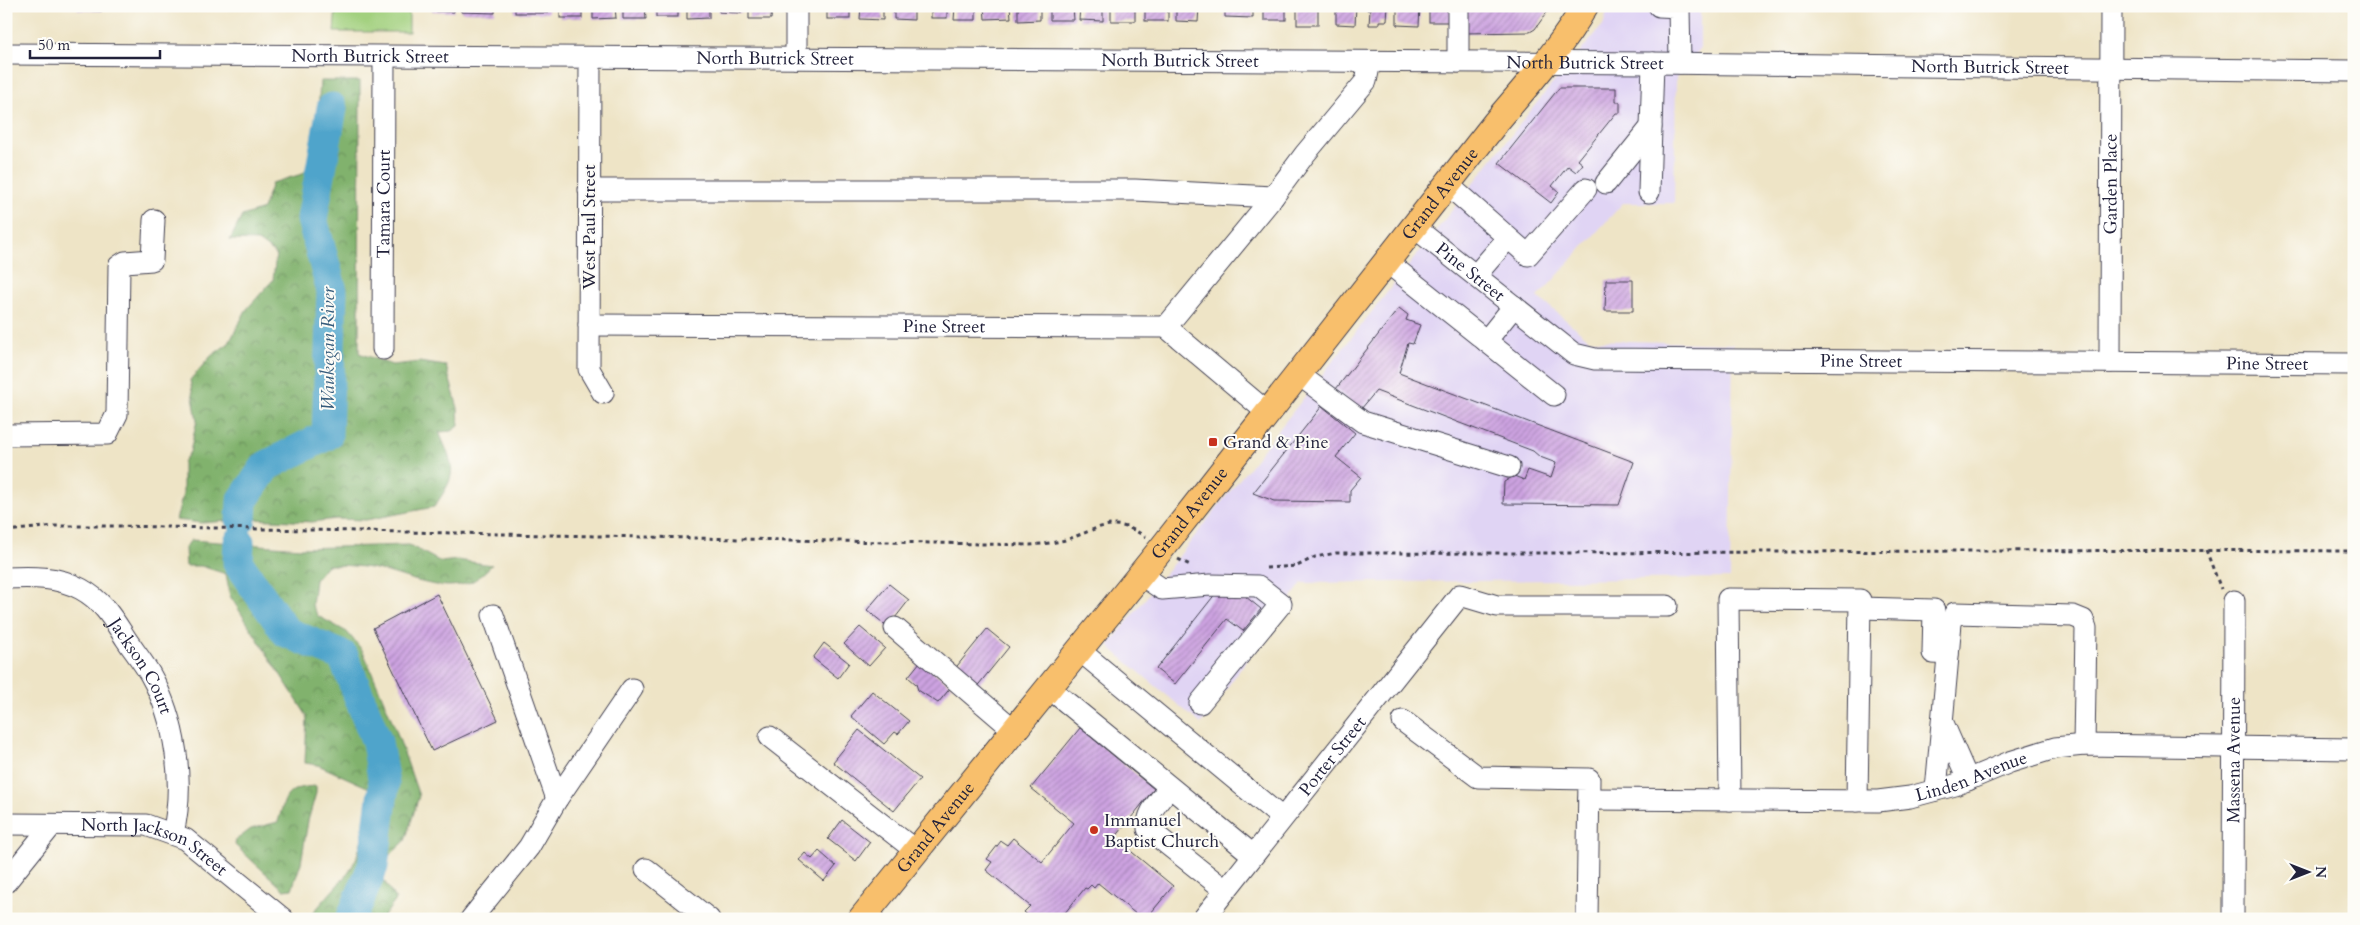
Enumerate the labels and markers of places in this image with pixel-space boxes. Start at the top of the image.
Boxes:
place label: Grand & Pine [1223,430,1329,455]
marker: Grand & Pine [1207,436,1219,448]
place label: Immanuel Baptist Church [1104,808,1219,854]
marker: Immanuel Baptist Church [1088,824,1100,836]

